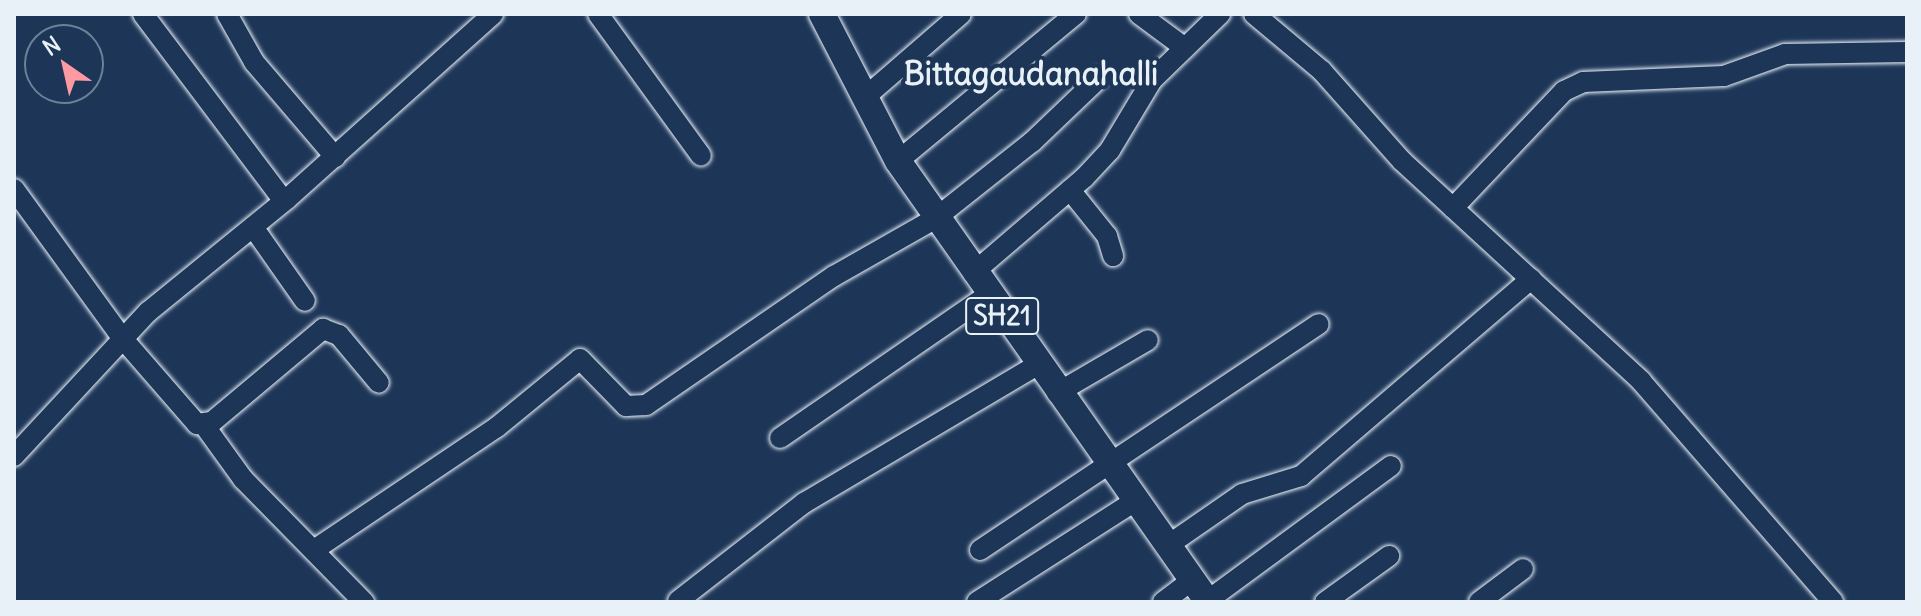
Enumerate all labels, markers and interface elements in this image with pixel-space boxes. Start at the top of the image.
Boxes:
north arrow [24,24,104,104]
text: N [38,30,66,62]
district label: Bittagaudanahalli [904,55,1158,93]
road number: SH21 [964,294,1040,338]

